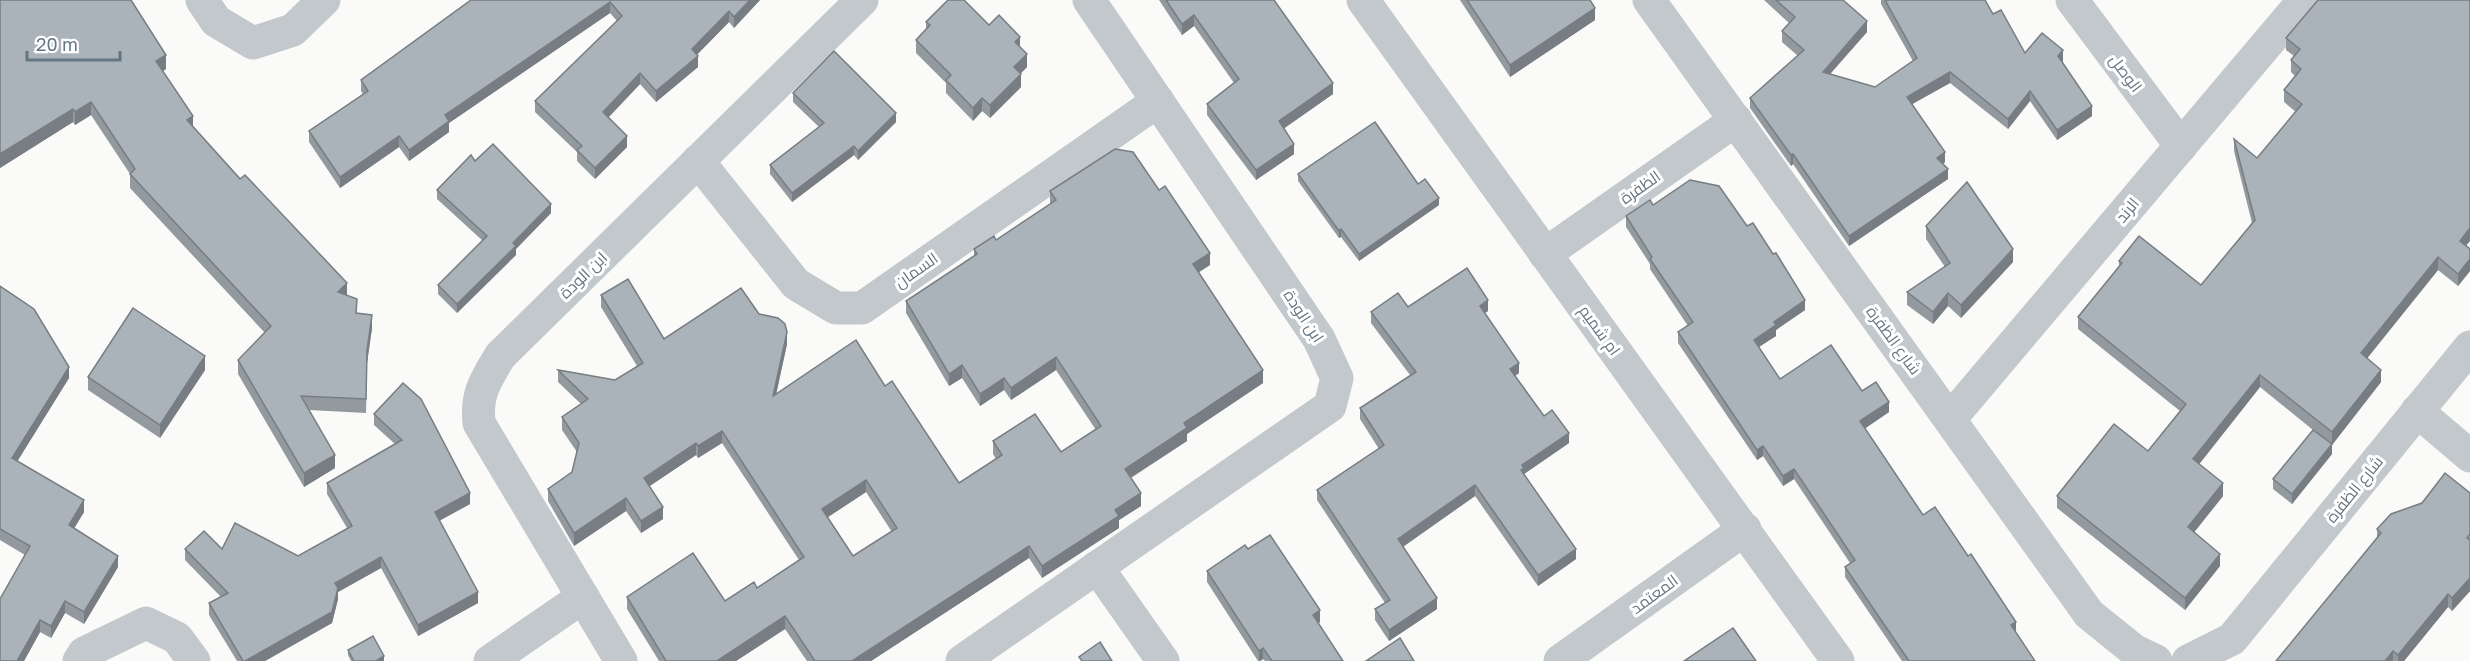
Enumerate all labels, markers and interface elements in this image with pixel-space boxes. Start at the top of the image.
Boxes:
scale bar [27,24,120,62]
text: 20 m [36,33,78,55]
street label: الوصل [2104,50,2147,96]
street label: الظفرة [1616,166,1664,208]
street label: الرند [2111,193,2143,227]
street label: ابن الودة [555,247,612,303]
street label: السمان [890,248,942,293]
street label: ابن الودة [1279,286,1328,347]
street label: ام شميم [1573,301,1625,360]
street label: شارع الظفرة [1861,302,1926,379]
street label: شارع الظفرة [2321,452,2389,528]
street label: المعتمد [1626,570,1682,618]

